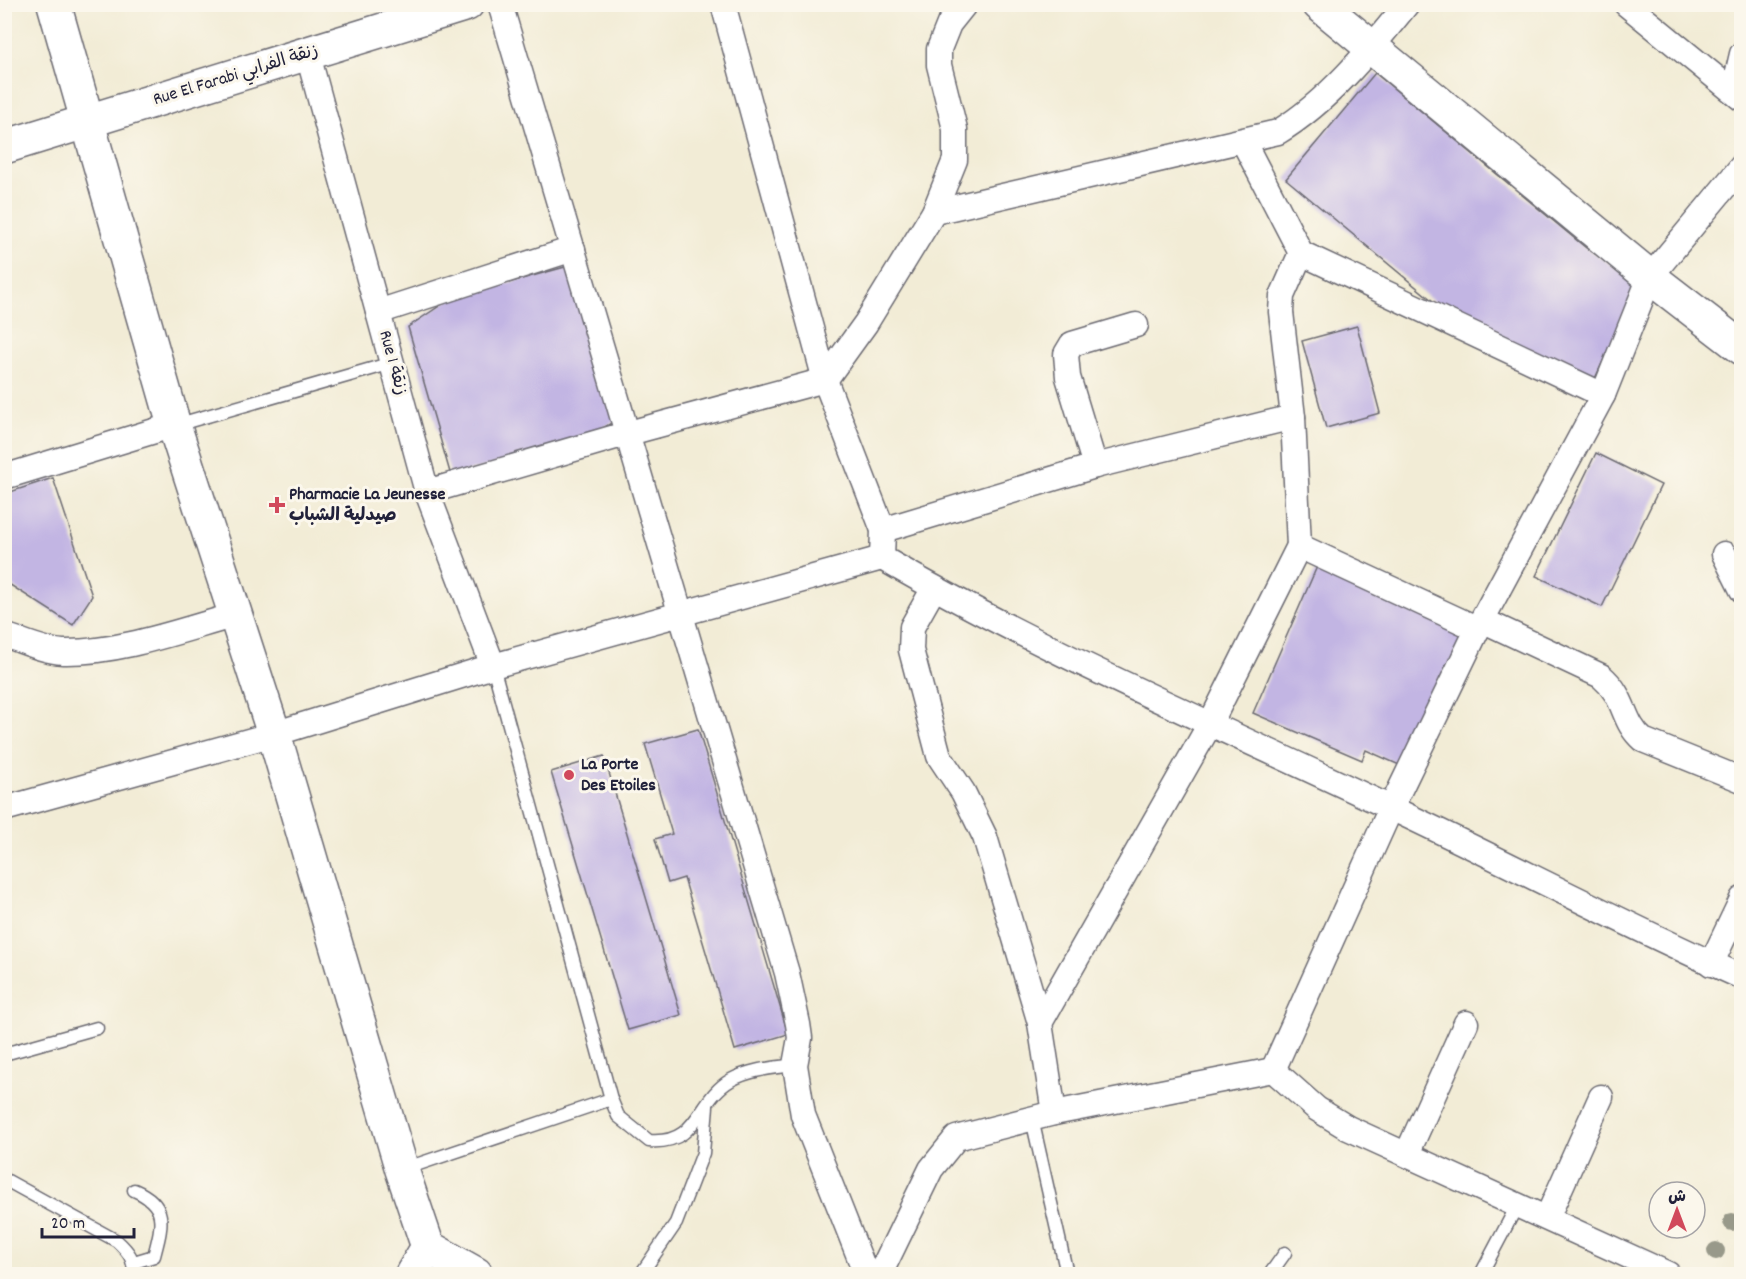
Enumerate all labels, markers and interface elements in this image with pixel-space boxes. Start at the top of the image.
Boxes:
street label: Rue El Farabi زنقة الفرابي [150,39,322,114]
street label: Rue 1 زنقة [371,328,413,398]
place label: Pharmacie La Jeunesse صيدلية الشباب [289,483,445,529]
marker: Pharmacie La Jeunesse صيدلية الشباب [270,498,284,512]
place label: La Porte Des Etoiles [581,753,656,799]
marker: La Porte Des Etoiles [562,768,576,782]
north arrow [1647,1180,1707,1240]
text: ش [1668,1186,1686,1209]
scale bar [42,1201,134,1239]
text: 20 m [51,1212,85,1237]

